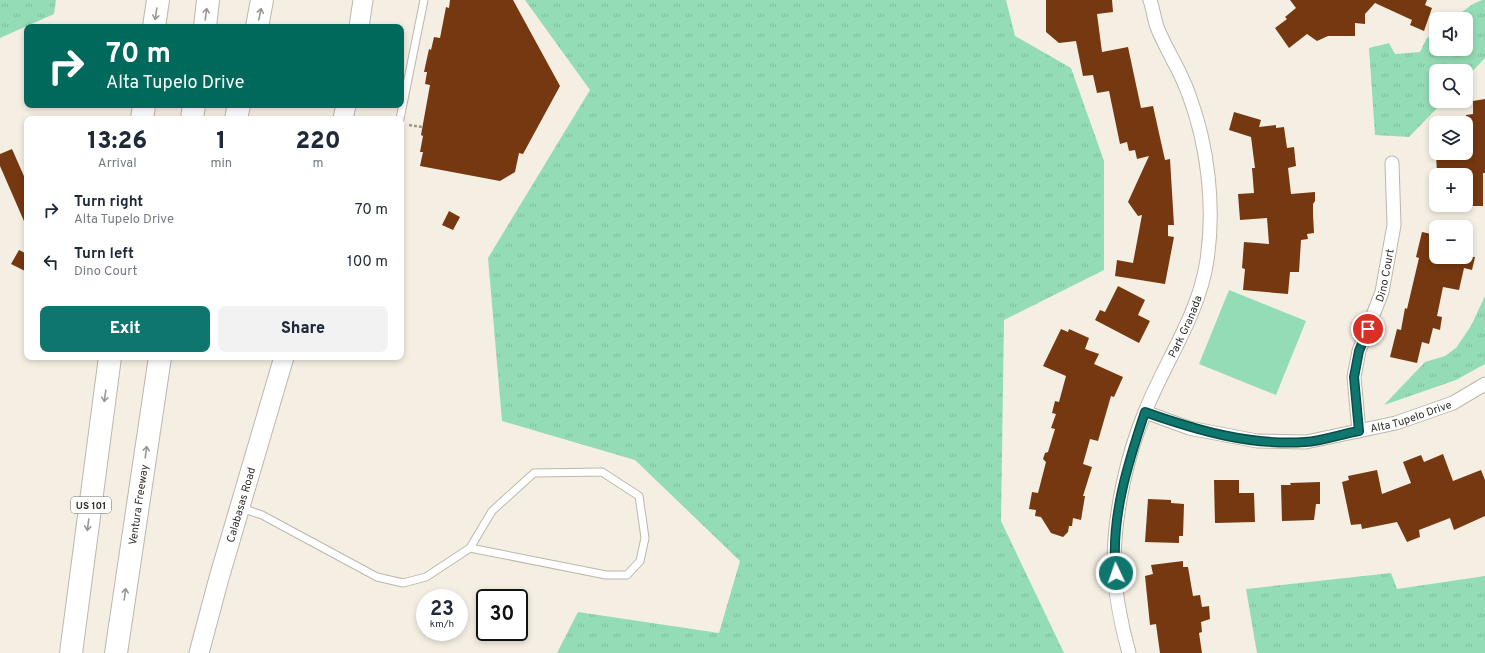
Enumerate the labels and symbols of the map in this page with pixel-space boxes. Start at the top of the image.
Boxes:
one-way arrow [152,7,160,20]
one-way arrow [202,7,210,20]
one-way arrow [256,7,264,20]
street label: Dino Court [1373,248,1398,304]
street label: Park Granada [1166,293,1206,360]
pin [1351,312,1385,346]
one-way arrow [101,389,109,402]
street label: Alta Tupelo Drive [1369,398,1454,436]
one-way arrow [142,446,150,459]
street label: Ventura Freeway [126,463,152,546]
street label: Calabasas Road [224,466,259,544]
road number: US 101 [71,497,111,513]
one-way arrow [84,518,92,531]
position arrow [1095,552,1137,594]
one-way arrow [121,588,129,601]
speed limit sign: 30 [476,589,528,641]

